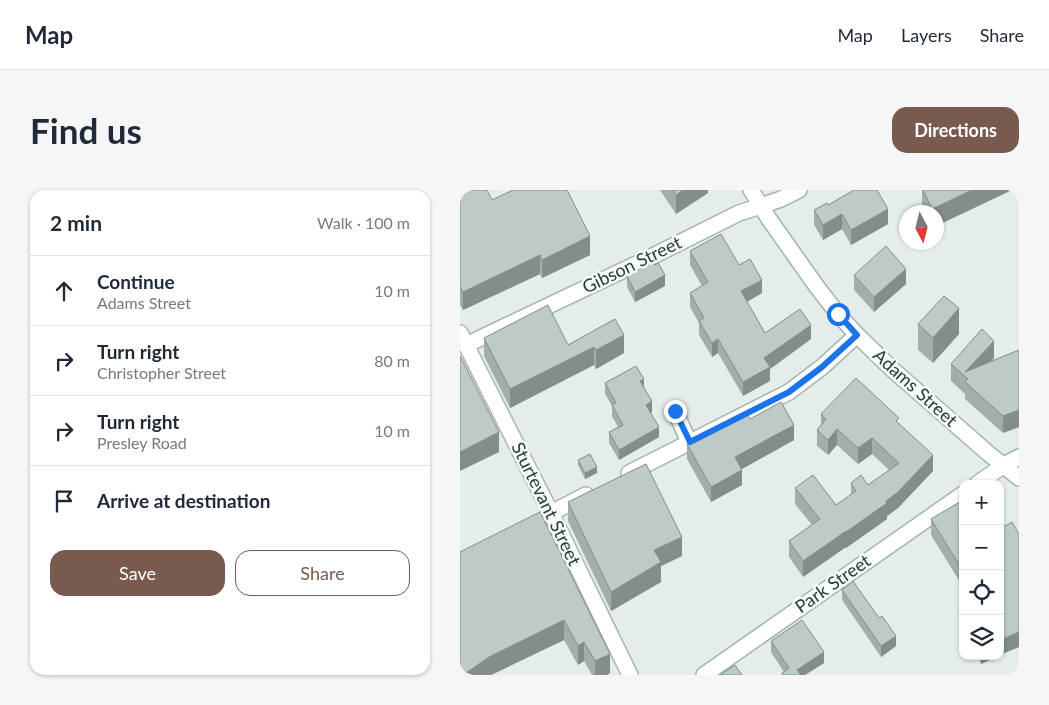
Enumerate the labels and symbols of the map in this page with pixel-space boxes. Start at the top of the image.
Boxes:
north arrow [899,205,944,250]
street label: Gibson Street [578,230,685,298]
route start [827,303,850,326]
street label: Adams Street [869,344,963,431]
route end [664,400,687,423]
street label: Sturtevant Street [508,438,587,569]
street label: Park Street [790,549,875,617]

